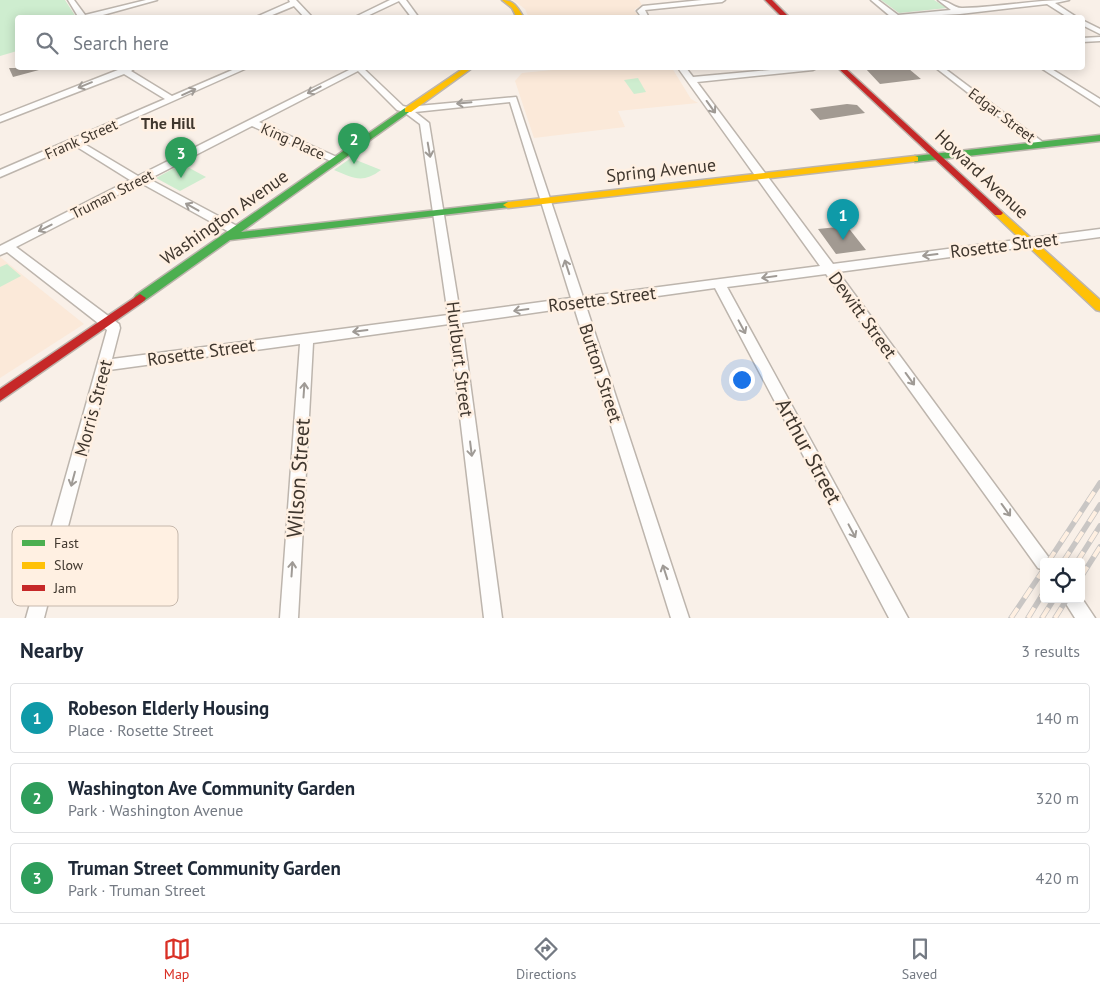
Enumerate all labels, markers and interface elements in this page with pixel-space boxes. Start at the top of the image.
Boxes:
search box [15,15,1085,70]
icon: search [33,29,61,57]
text: Search here [73,31,169,55]
one-way arrow [78,81,93,91]
street label: Edgar Street [965,84,1039,146]
one-way arrow [307,85,322,95]
one-way arrow [181,86,196,96]
one-way arrow [456,98,472,108]
one-way arrow [706,100,716,114]
district label: The Hill [141,113,195,133]
street label: Frank Street [42,115,120,163]
street label: King Place [258,119,328,163]
pin: 2 [338,123,370,164]
street label: Howard Avenue [930,125,1034,223]
pin: 3 [165,137,197,178]
one-way arrow [425,141,435,157]
street label: Spring Avenue [605,153,717,187]
street label: Washington Avenue [156,164,292,270]
street label: Truman Street [68,165,156,223]
pin: 1 [827,199,859,240]
one-way arrow [185,201,200,211]
one-way arrow [38,224,53,233]
street label: Rosette Street [949,227,1059,263]
one-way arrow [922,250,938,260]
one-way arrow [562,259,572,275]
street label: Dewitt Street [824,267,902,363]
one-way arrow [761,272,777,282]
street label: Rosette Street [547,281,657,317]
street label: Hurlburt Street [442,300,478,418]
one-way arrow [513,305,529,315]
one-way arrow [737,319,747,334]
street label: Button Street [574,321,628,425]
one-way arrow [352,326,368,336]
street label: Rosette Street [146,333,256,371]
street label: Morris Street [69,357,117,459]
your location [729,367,755,393]
one-way arrow [905,372,915,386]
one-way arrow [299,382,308,398]
street label: Arthur Street [770,393,848,509]
street label: Wilson Street [280,417,316,539]
one-way arrow [466,441,476,457]
one-way arrow [68,471,78,487]
one-way arrow [1001,503,1012,516]
one-way arrow [848,524,858,538]
legend [12,526,178,606]
text: Fast [54,534,79,552]
text: Slow [54,556,84,574]
map controls [1040,558,1085,603]
button: locate [1040,558,1085,603]
one-way arrow [288,562,297,578]
one-way arrow [660,564,669,580]
text: Jam [53,579,76,597]
text: Nearby [20,637,83,664]
text: 3 results [1021,641,1080,661]
text: Robeson Elderly Housing [68,696,269,720]
text: 1 [32,708,42,728]
text: 140 m [1036,708,1079,728]
text: Place · Rosette Street [68,720,213,740]
text: Washington Ave Community Garden [68,776,355,800]
text: 2 [32,788,42,808]
text: 320 m [1036,788,1079,808]
text: Park · Washington Avenue [68,800,243,820]
text: Truman Street Community Garden [68,856,341,880]
text: 3 [32,868,42,888]
text: 420 m [1036,868,1079,888]
text: Park · Truman Street [68,880,205,900]
tab: Map [163,935,191,983]
tab: Directions [516,935,576,983]
tab: Saved [902,935,937,983]

